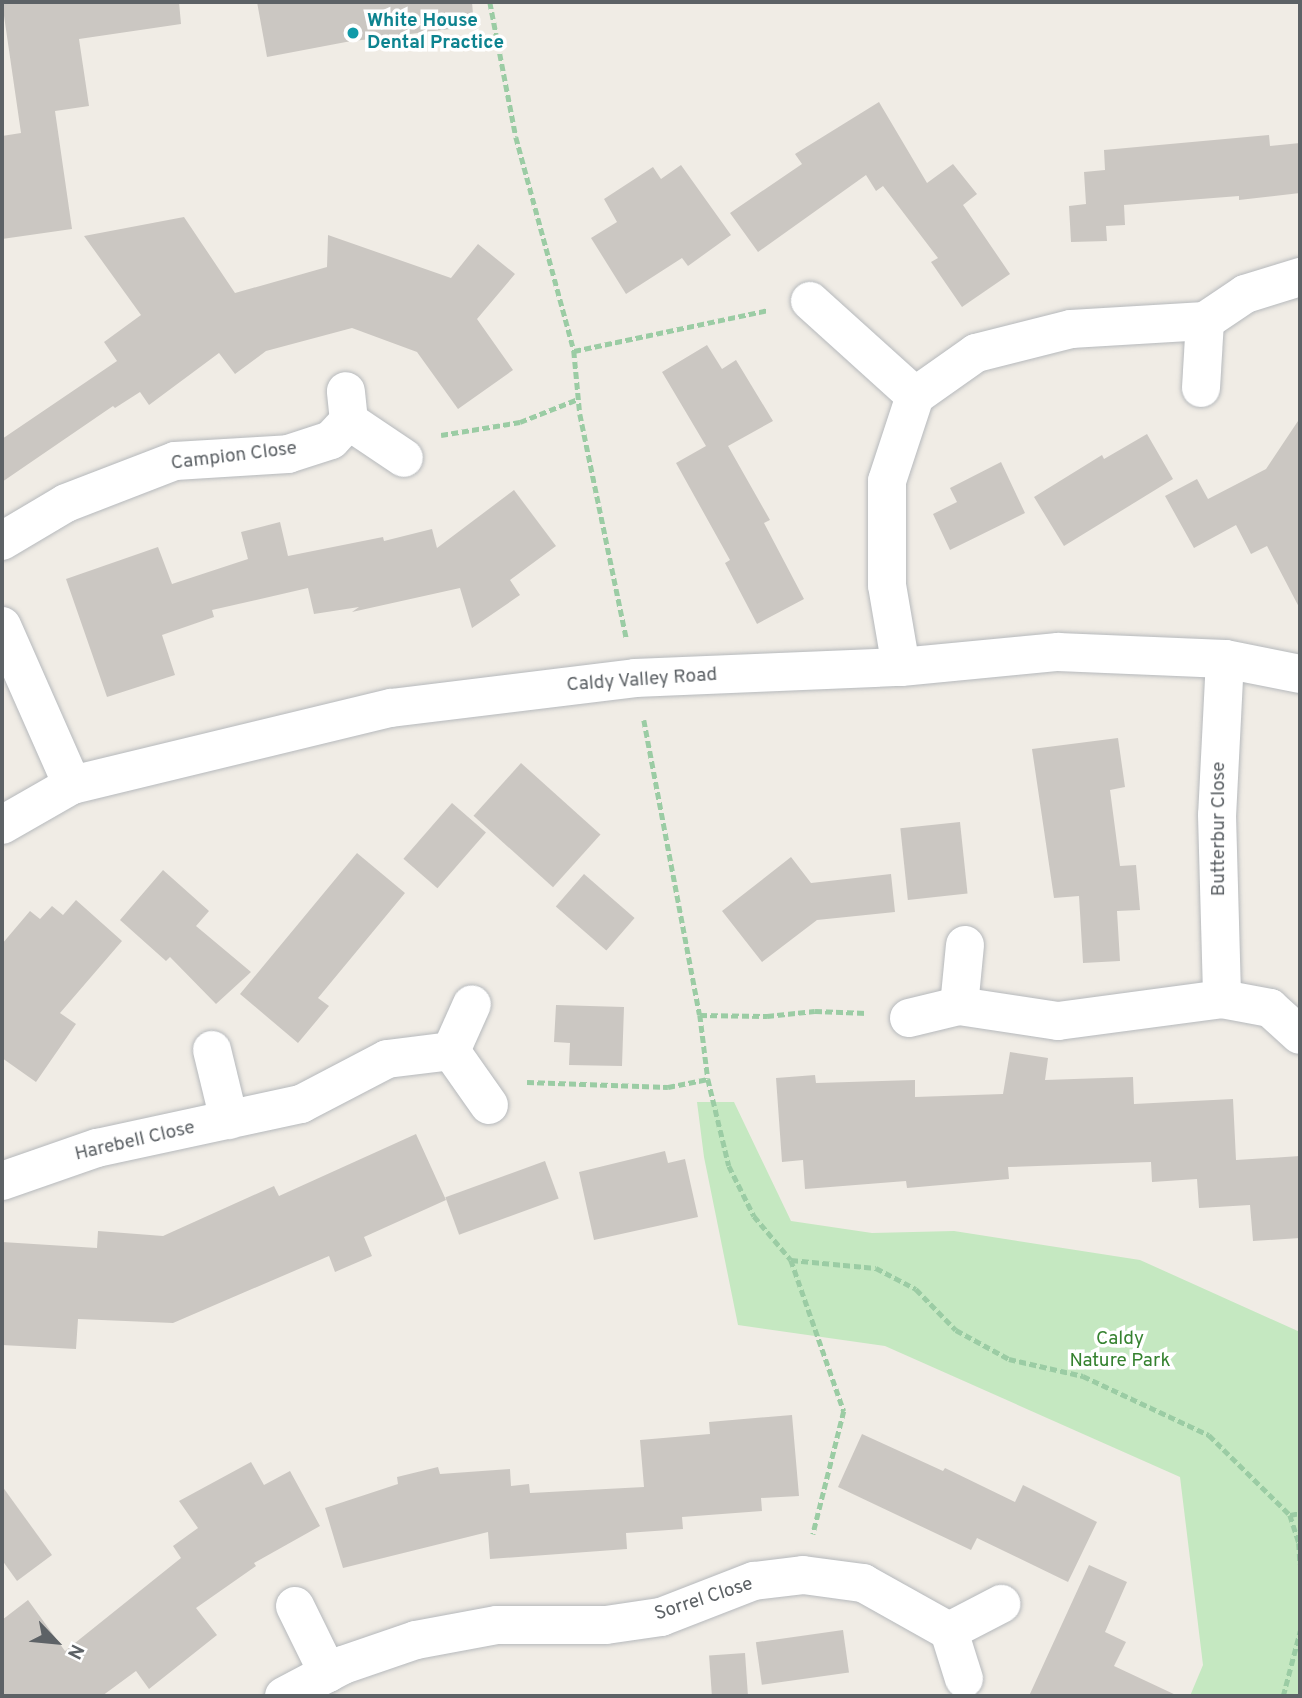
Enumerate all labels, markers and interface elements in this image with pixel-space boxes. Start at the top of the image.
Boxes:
place label: White House Dental Practice [367,11,504,55]
marker: White House Dental Practice [345,25,361,41]
street label: Campion Close [170,438,298,476]
street label: Caldy Valley Road [565,664,719,698]
street label: Butterbur Close [1209,762,1231,896]
street label: Harebell Close [73,1117,197,1167]
park label: Caldy Nature Park [1070,1329,1170,1373]
street label: Sorrel Close [652,1573,756,1627]
north arrow [21,1607,91,1677]
text: N [61,1640,89,1663]

